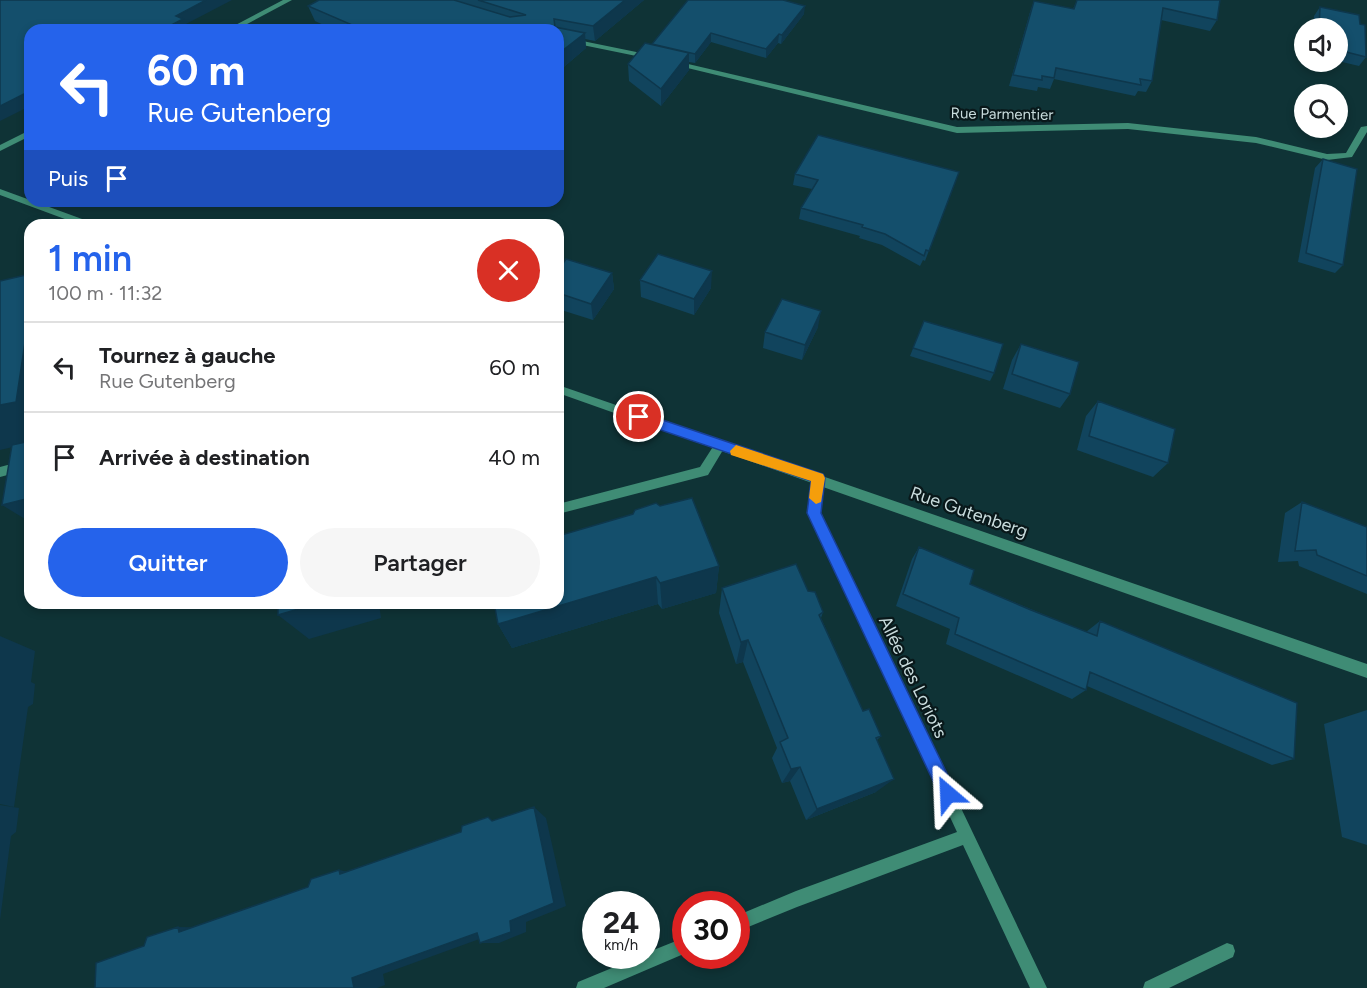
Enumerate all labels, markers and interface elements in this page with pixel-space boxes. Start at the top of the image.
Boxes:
map controls [1294,18,1348,138]
button: sound [1294,18,1348,72]
text: 60 m [147,45,245,96]
icon: left [48,48,126,126]
button: search [1294,84,1348,138]
text: Rue Gutenberg [147,96,331,129]
street label: Rue Parmentier [951,104,1053,124]
icon: arrive [100,162,133,195]
text: Puis [48,165,88,192]
text: 1 min [48,237,132,280]
button: close [477,239,540,302]
text: 100 m · 11:32 [48,281,162,305]
text: Tournez à gauche [99,342,275,369]
icon: left [48,351,81,384]
text: 60 m [489,354,540,381]
text: Rue Gutenberg [99,369,236,393]
pin [613,391,664,442]
icon: arrive [622,400,655,433]
icon: arrive [48,441,81,474]
text: Arrivée à destination [99,444,310,471]
text: 40 m [488,444,540,471]
street label: Rue Gutenberg [907,482,1031,542]
button: Quitter [48,528,288,597]
button: Partager [300,528,540,597]
street label: Allée des Loriots [874,612,952,742]
position arrow [916,762,980,826]
speed limit sign: 30 [672,891,750,969]
text: 24 [603,904,639,941]
text: km/h [604,936,638,954]

